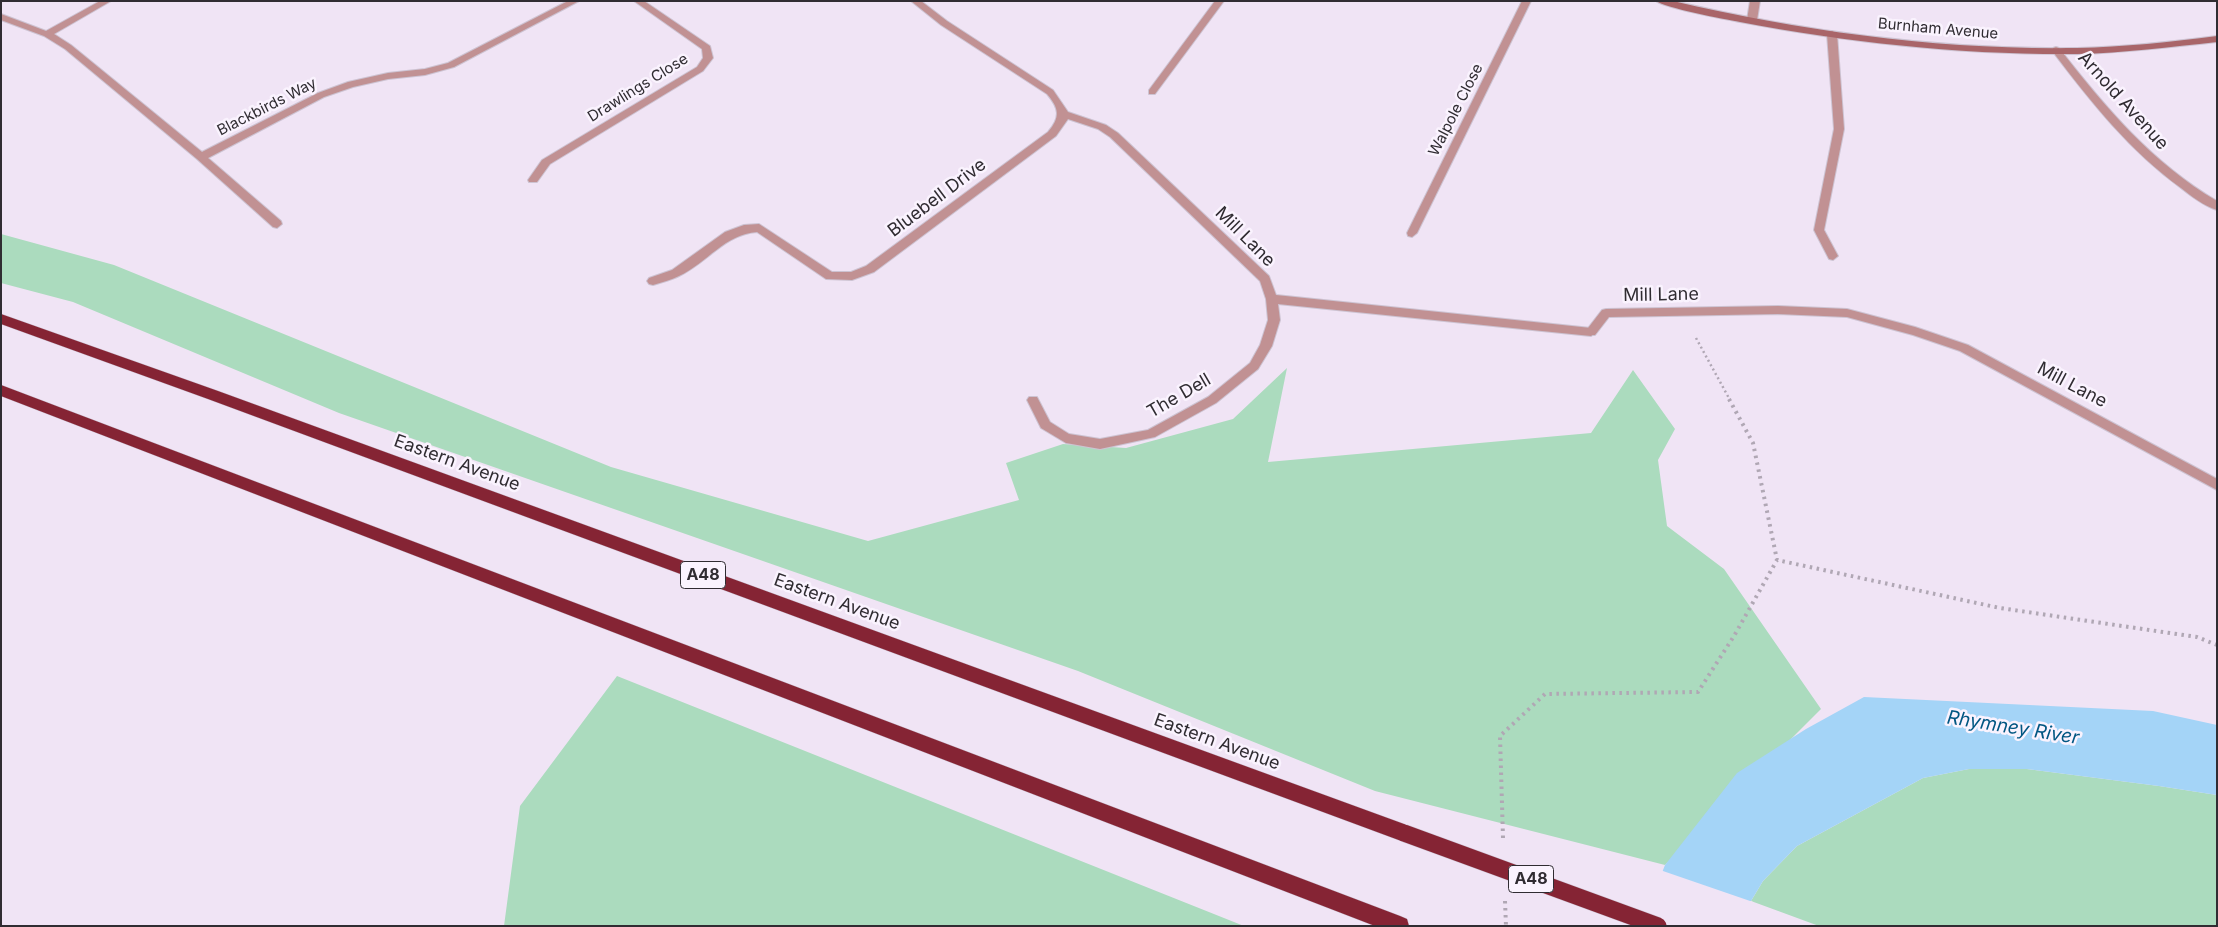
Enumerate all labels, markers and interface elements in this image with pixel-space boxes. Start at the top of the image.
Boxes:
street label: Burnham Avenue [1877,15,1999,43]
street label: Arnold Avenue [2073,47,2173,155]
street label: Drawlings Close [585,50,691,126]
street label: Walpole Close [1425,61,1487,159]
street label: Blackbirds Way [214,74,320,140]
street label: Bluebell Drive [884,154,990,242]
street label: Mill Lane [1211,203,1279,271]
street label: Mill Lane [1623,284,1699,306]
street label: Mill Lane [2033,358,2111,412]
street label: The Dell [1143,369,1215,423]
street label: Eastern Avenue [391,430,523,496]
road number: A48 [680,562,726,588]
street label: Eastern Avenue [771,569,903,635]
water label: Rhymney River [1945,706,2081,750]
street label: Eastern Avenue [1151,709,1283,775]
road number: A48 [1508,866,1554,892]

